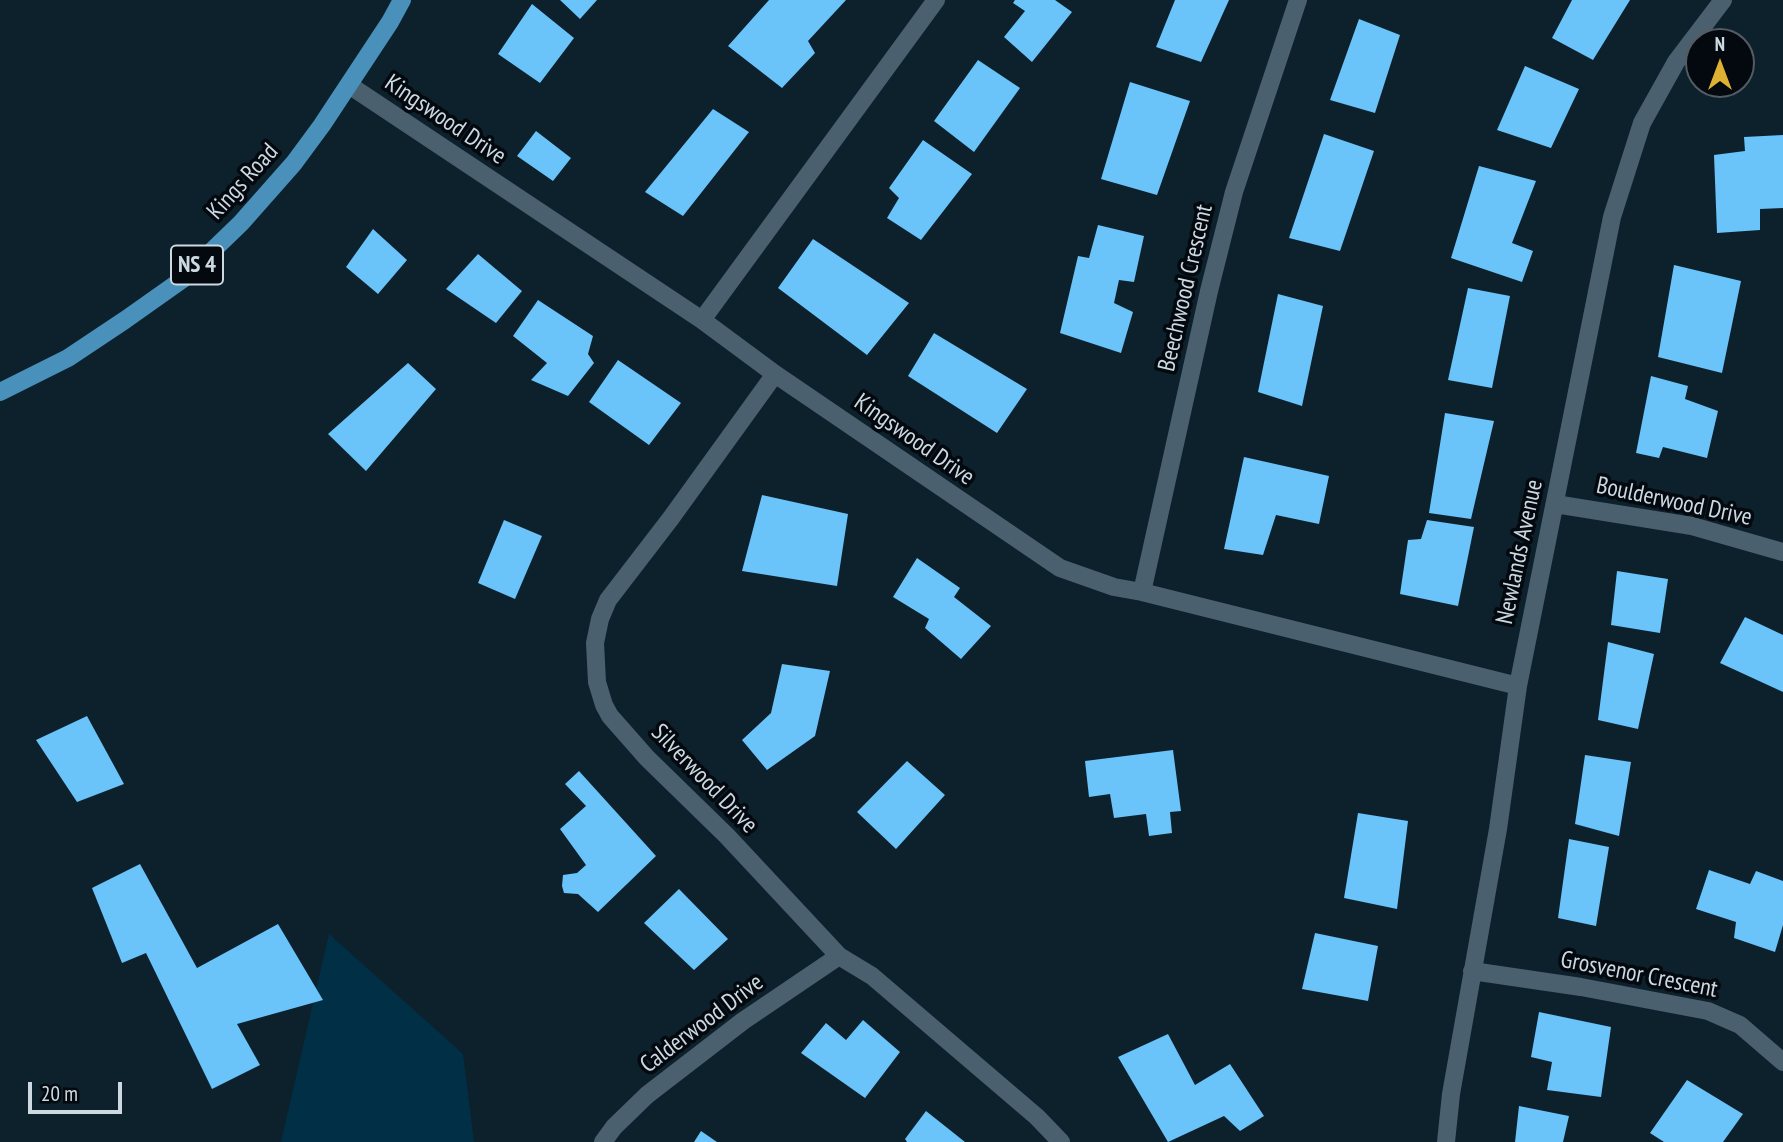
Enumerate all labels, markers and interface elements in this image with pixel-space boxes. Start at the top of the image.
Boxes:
north arrow [1685,28,1755,98]
text: N [1715,32,1725,56]
street label: Kingswood Drive [379,69,511,171]
street label: Kings Road [201,138,285,226]
street label: Beechwood Crescent [1153,202,1219,374]
road number: NS 4 [171,246,223,284]
street label: Kingswood Drive [848,388,980,492]
street label: Boulderwood Drive [1594,471,1754,533]
street label: Newlands Avenue [1491,477,1549,627]
street label: Silverwood Drive [645,718,763,840]
street label: Grosvenor Crescent [1558,946,1720,1004]
street label: Calderwood Drive [635,968,769,1080]
scale bar [32,1068,126,1112]
text: 20 m [41,1080,78,1107]

